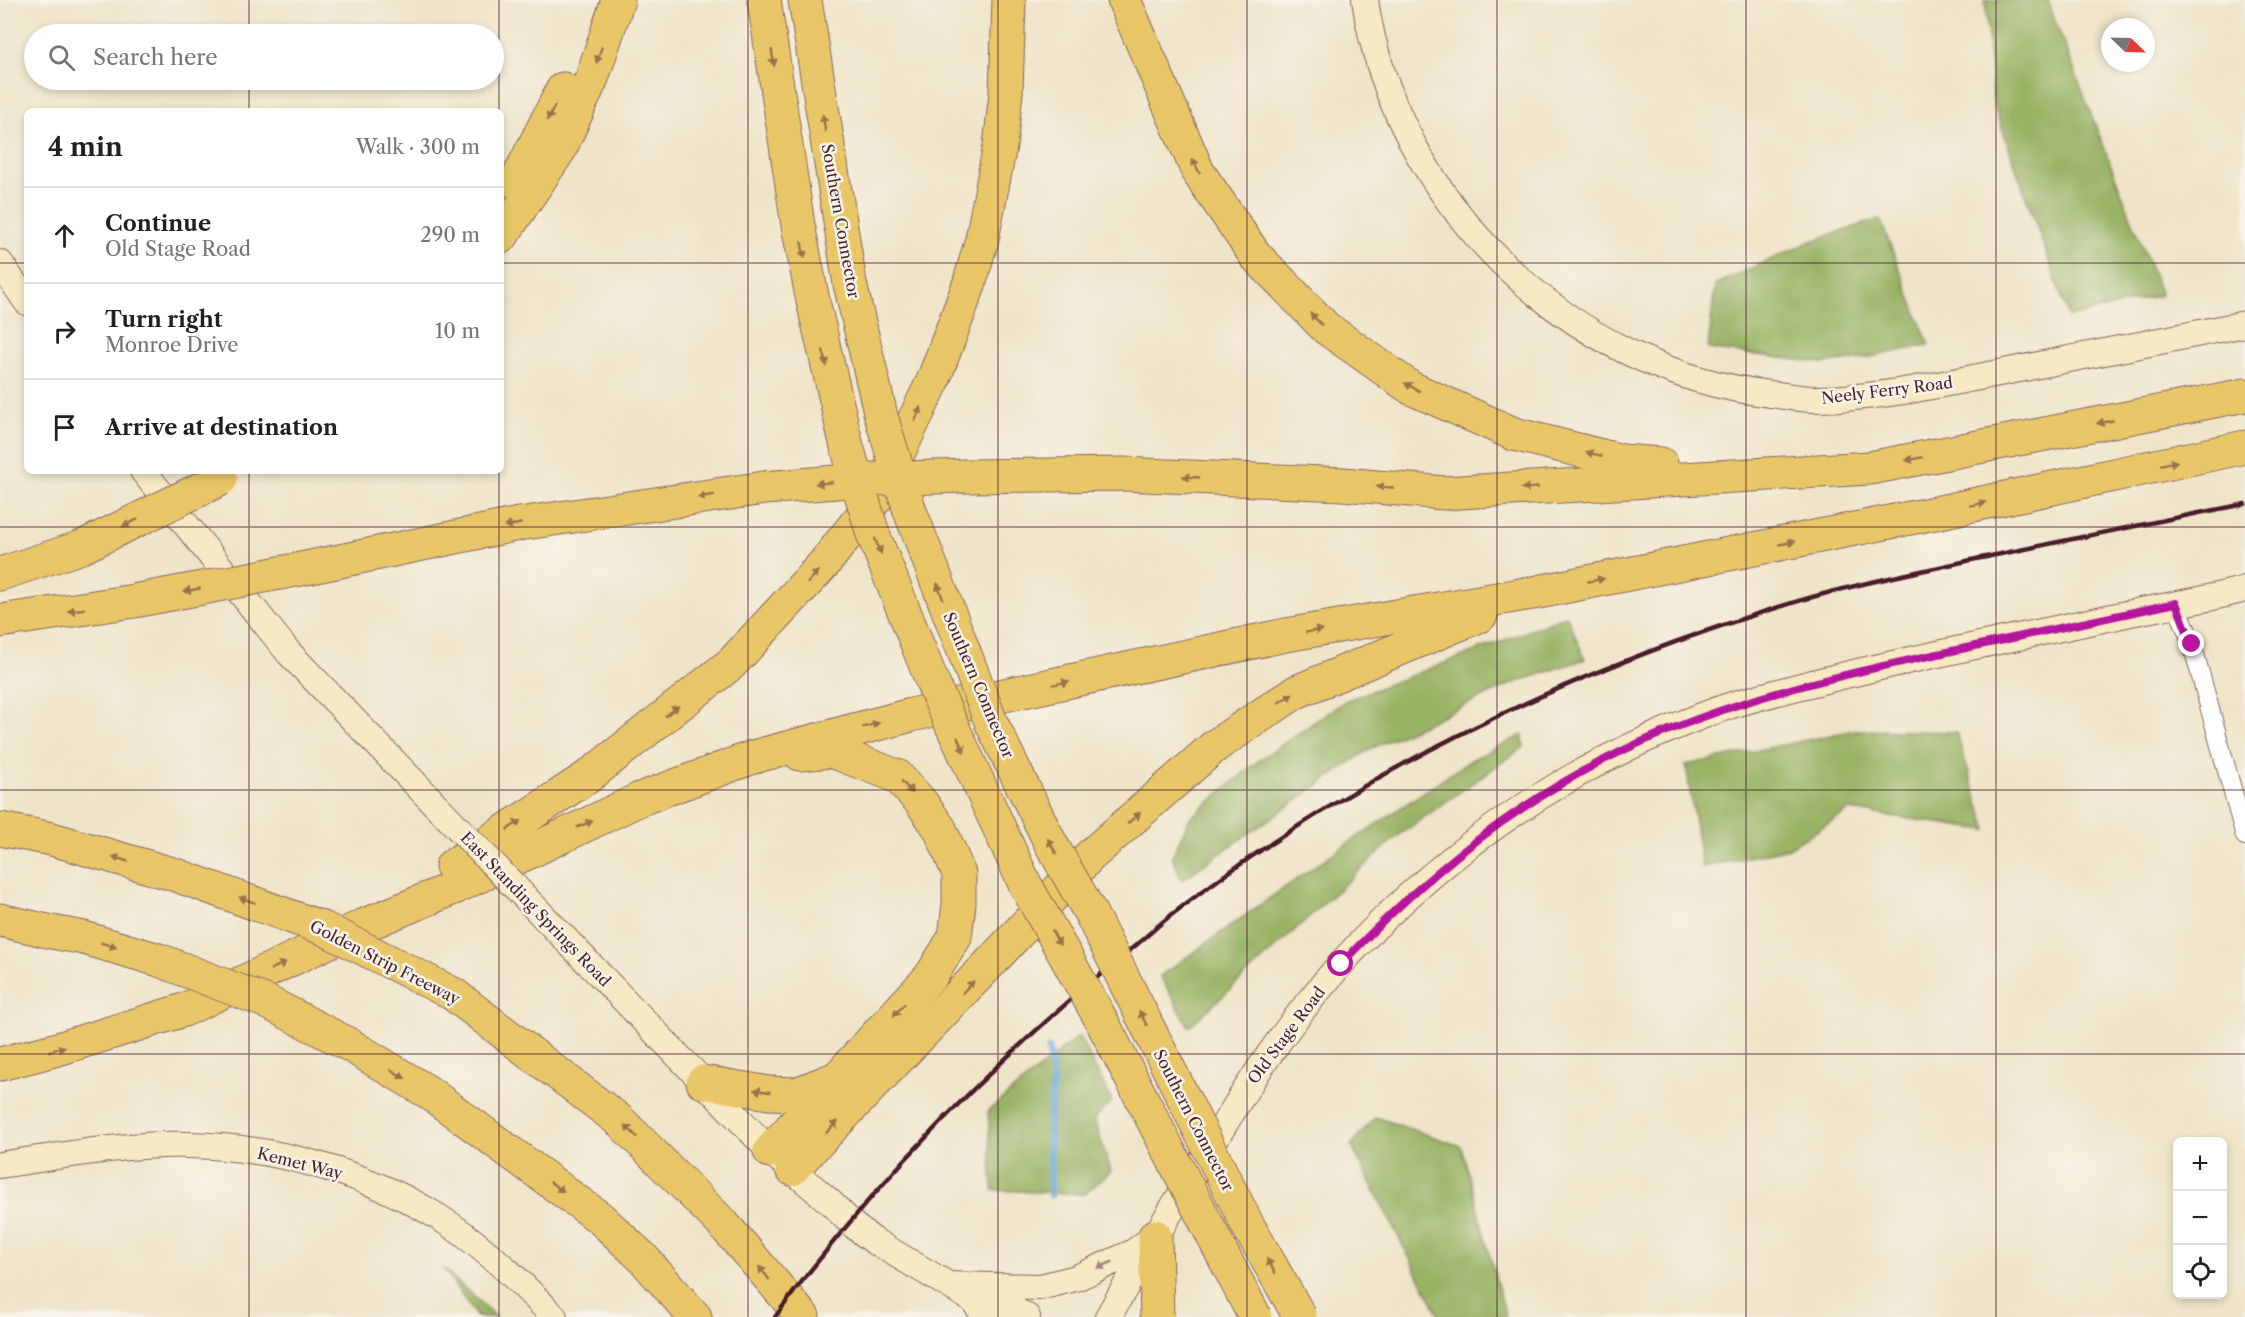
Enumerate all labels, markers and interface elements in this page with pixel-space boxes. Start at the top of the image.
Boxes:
north arrow [2101,18,2155,72]
search box [24,24,504,90]
icon: search [45,41,78,74]
text: Search here [93,44,218,71]
one-way arrow [594,47,604,65]
one-way arrow [768,48,777,67]
one-way arrow [547,104,557,122]
one-way arrow [819,113,828,132]
text: 4 min [48,131,123,163]
text: Walk · 300 m [356,135,480,159]
street label: Southern Connector [818,142,864,300]
one-way arrow [1191,158,1200,175]
text: Continue [105,210,211,237]
icon: ahead [48,219,81,252]
text: 290 m [420,223,480,247]
text: Old Stage Road [105,237,251,261]
one-way arrow [799,241,808,260]
text: Turn right [105,306,223,333]
one-way arrow [1310,312,1324,326]
icon: right [48,315,81,348]
text: 10 m [435,319,480,343]
text: Monroe Drive [105,333,238,357]
one-way arrow [821,349,831,367]
street label: Neely Ferry Road [1820,372,1954,408]
one-way arrow [1403,382,1420,392]
one-way arrow [914,406,923,423]
icon: arrive [48,411,81,444]
text: Arrive at destination [105,414,338,441]
one-way arrow [2095,418,2114,427]
one-way arrow [1585,449,1603,459]
one-way arrow [1904,455,1923,464]
one-way arrow [2160,458,2179,467]
one-way arrow [1181,472,1200,481]
one-way arrow [814,478,833,488]
one-way arrow [1376,482,1395,492]
one-way arrow [1521,483,1540,492]
one-way arrow [696,492,715,501]
one-way arrow [1969,499,1988,508]
one-way arrow [122,518,139,528]
one-way arrow [503,521,522,530]
one-way arrow [873,537,883,555]
one-way arrow [1778,538,1797,547]
one-way arrow [805,570,819,584]
one-way arrow [1586,575,1605,584]
one-way arrow [934,582,944,600]
one-way arrow [182,586,201,595]
one-way arrow [67,605,86,614]
street label: Southern Connector [939,609,1019,761]
one-way arrow [1304,626,1323,635]
route end [2178,630,2204,656]
one-way arrow [1052,678,1071,687]
one-way arrow [1278,692,1295,703]
one-way arrow [664,705,679,717]
one-way arrow [862,720,880,729]
one-way arrow [956,736,965,753]
one-way arrow [900,780,914,794]
one-way arrow [1126,812,1141,825]
one-way arrow [576,818,594,828]
one-way arrow [506,820,522,831]
street label: East Standing Springs Road [457,827,615,991]
one-way arrow [1047,837,1057,854]
one-way arrow [111,854,129,863]
one-way arrow [238,894,256,904]
street label: Golden Strip Freeway [307,915,464,1009]
one-way arrow [1051,930,1061,947]
one-way arrow [100,941,118,950]
route start [1327,950,1353,976]
one-way arrow [269,961,286,970]
one-way arrow [961,979,975,994]
street label: Old Stage Road [1243,982,1329,1088]
one-way arrow [892,1003,906,1018]
one-way arrow [1139,1010,1148,1027]
one-way arrow [48,1044,66,1054]
street label: Southern Connector [1150,1046,1239,1195]
one-way arrow [390,1068,406,1079]
one-way arrow [753,1087,772,1096]
one-way arrow [825,1121,839,1135]
one-way arrow [623,1124,638,1138]
map controls [2173,1137,2227,1299]
button: + [2173,1137,2227,1191]
street label: Kemet Way [255,1143,346,1184]
one-way arrow [548,1181,564,1193]
button: − [2173,1191,2227,1245]
button: locate [2173,1245,2227,1299]
one-way arrow [1266,1257,1276,1274]
one-way arrow [1096,1261,1114,1270]
one-way arrow [757,1265,770,1281]

